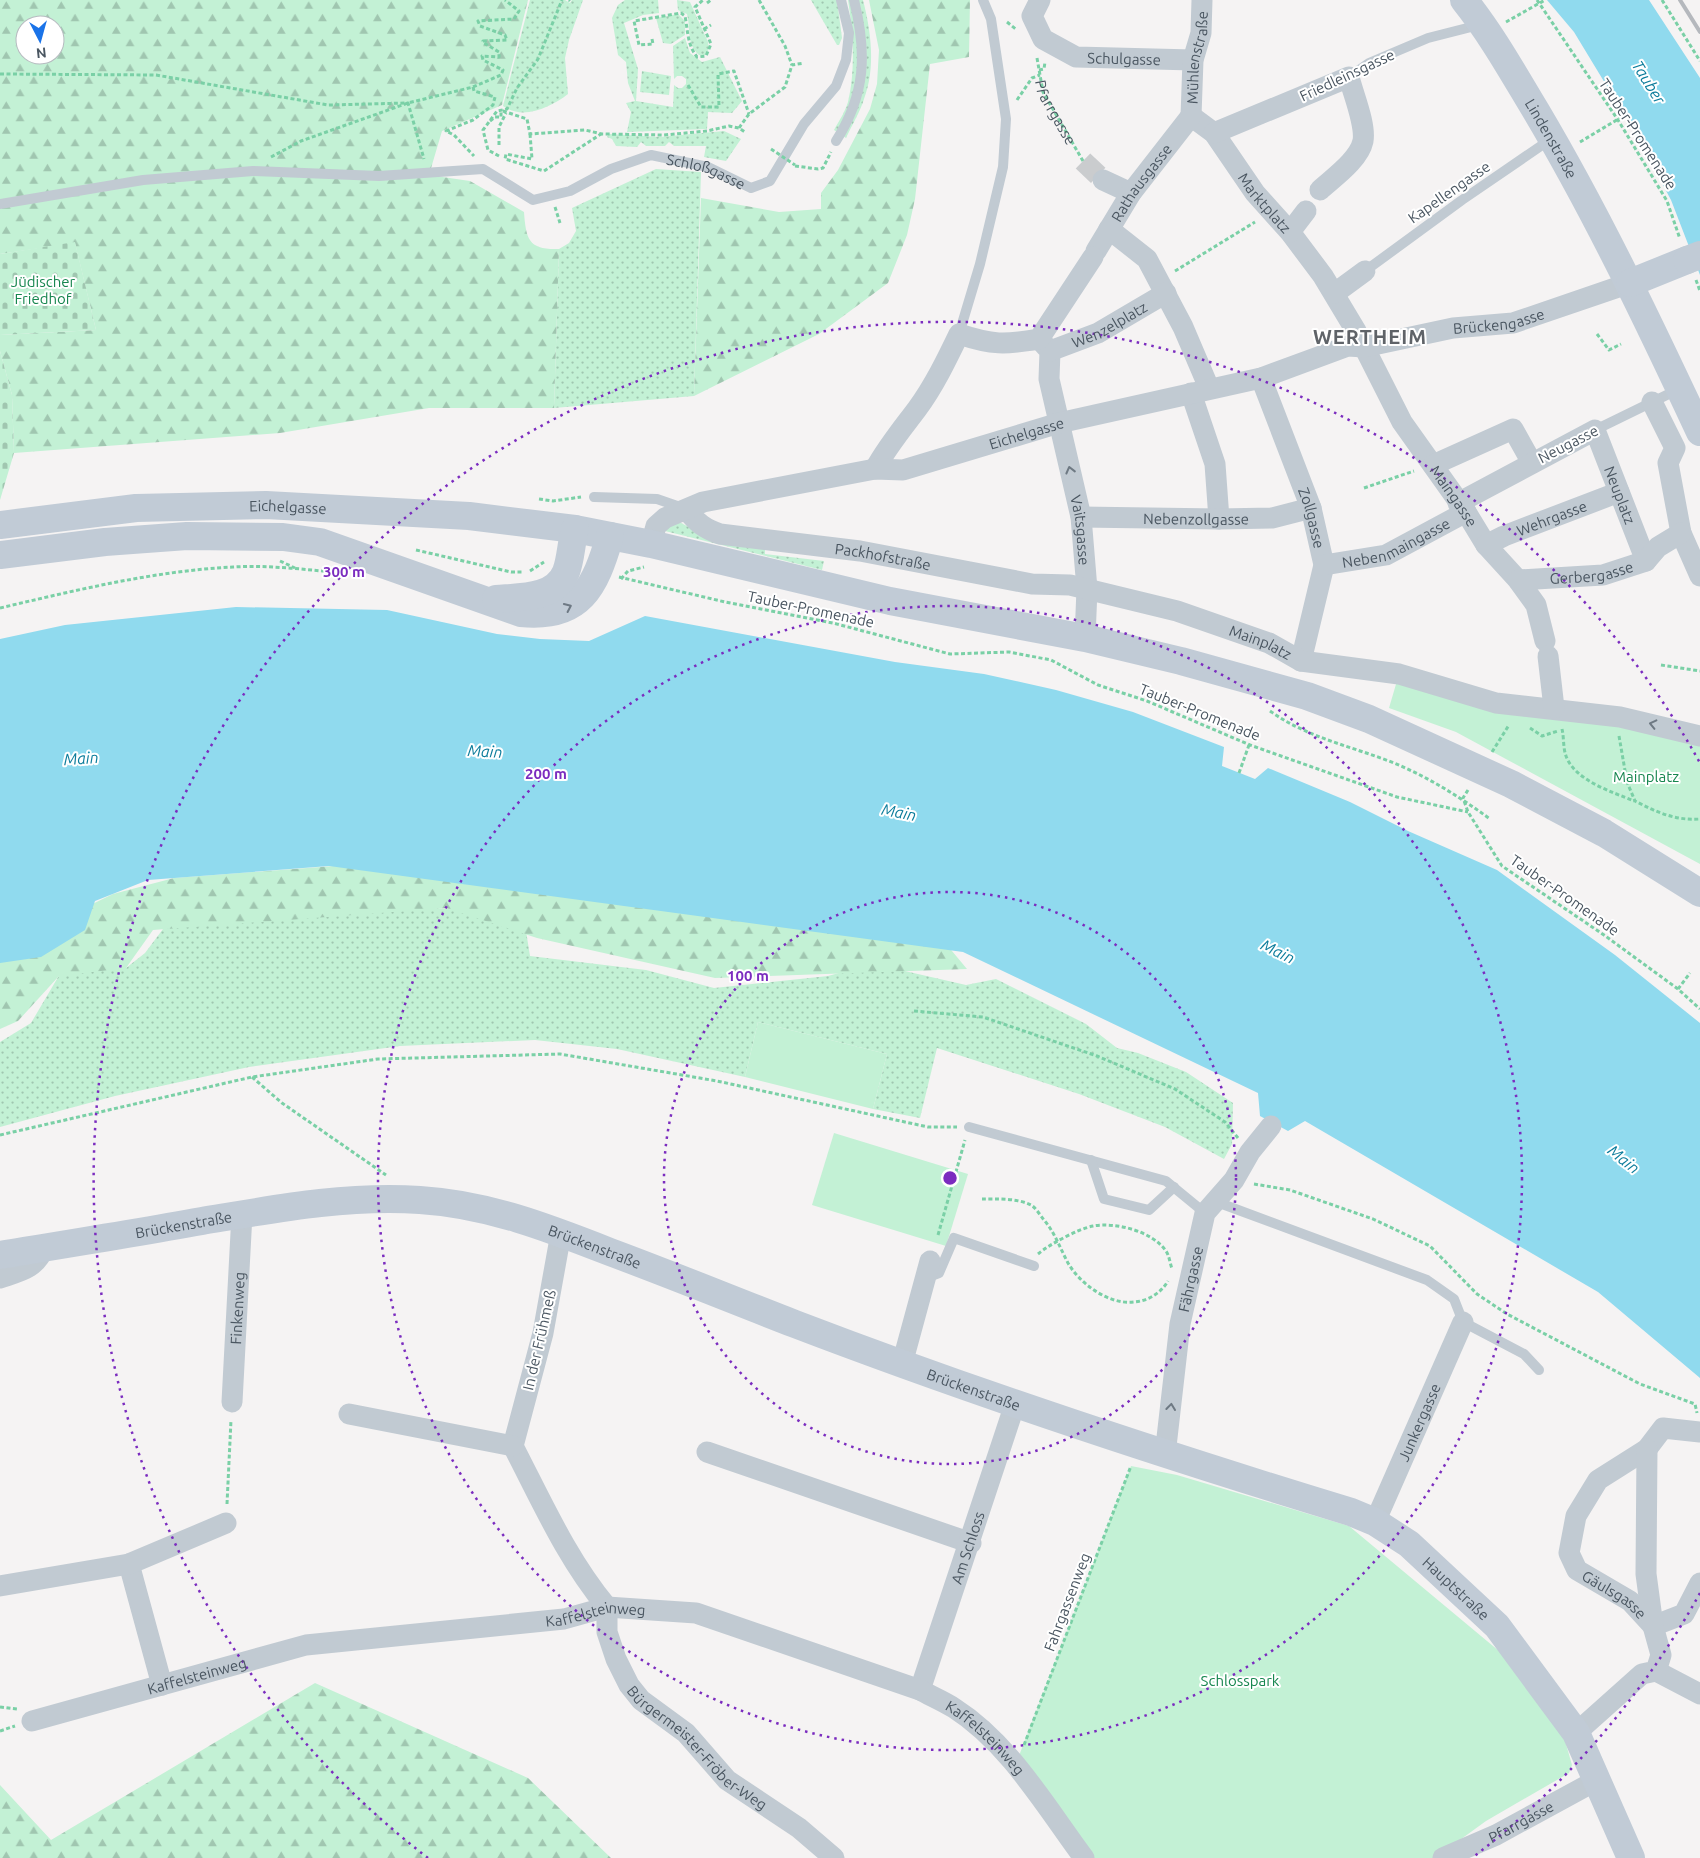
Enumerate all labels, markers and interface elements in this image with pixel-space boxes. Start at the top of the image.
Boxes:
street label: Mühlenstraße [1183,11,1210,104]
north arrow [15,15,65,65]
text: N [35,44,47,61]
street label: Friedleinsgasse [1297,46,1397,104]
street label: Schulgasse [1087,49,1161,68]
water label: Tauber [1629,57,1670,108]
street label: Tauber-Promenade [1596,75,1680,193]
street label: Pfarrgasse [1033,78,1080,147]
street label: Lindenstraße [1522,96,1581,181]
street label: Rathausgasse [1107,140,1175,225]
street label: Schloßgasse [665,150,748,192]
street label: Kapellengasse [1405,157,1493,227]
street label: Marktplatz [1235,169,1295,236]
park label: Jüdischer Friedhof [11,273,76,307]
street label: Wenzelplatz [1069,298,1150,351]
street label: Brückengasse [1452,304,1546,336]
district label: WERTHEIM [1313,325,1427,348]
street label: Eichelgasse [987,414,1065,452]
street label: Neugasse [1535,422,1601,466]
street label: Maingasse [1427,462,1481,529]
street label: Neuplatz [1601,464,1639,527]
one-way arrow [1065,466,1076,474]
street label: Zollgasse [1295,485,1328,550]
street label: Vaitsgasse [1068,493,1093,566]
street label: Eichelgasse [249,496,327,517]
street label: Wehrgasse [1514,497,1589,539]
street label: Nebenzollgasse [1143,509,1249,528]
street label: Nebenmaingasse [1341,514,1452,570]
street label: Packhofstraße [834,540,932,573]
street label: Gerbergasse [1549,557,1635,587]
text: 300 m [323,563,365,580]
street label: Tauber-Promenade [746,587,876,631]
one-way arrow [563,602,572,613]
street label: Mainplatz [1227,621,1295,663]
street label: Tauber-Promenade [1137,680,1263,744]
one-way arrow [1648,719,1657,730]
water label: Main [467,741,503,761]
water label: Main [63,748,99,768]
text: 200 m [525,765,567,782]
park label: Mainplatz [1613,768,1679,785]
water label: Main [880,800,918,824]
street label: Tauber-Promenade [1507,851,1623,939]
water label: Main [1258,935,1298,967]
text: 100 m [727,967,769,984]
water label: Main [1605,1141,1643,1177]
centre of rings [941,1169,959,1187]
street label: Brückenstraße [134,1208,233,1241]
street label: Brückenstraße [546,1221,644,1272]
street label: Fährgasse [1174,1244,1206,1314]
street label: Finkenweg [227,1271,247,1345]
street label: In der Frühmeß [519,1288,559,1392]
street label: Brückenstraße [925,1365,1023,1413]
street label: Junkergasse [1394,1381,1443,1464]
one-way arrow [1165,1402,1176,1410]
street label: Am Schloss [947,1509,987,1586]
street label: Fahrgassenweg [1040,1550,1094,1654]
street label: Hauptstraße [1420,1553,1493,1623]
street label: Gäulsgasse [1579,1566,1650,1622]
street label: Kaffelsteinweg [545,1598,646,1629]
street label: Kaffelsteinweg [145,1653,248,1697]
park label: Schlosspark [1201,1672,1280,1689]
street label: Bürgermeister-Fröber-Weg [624,1682,771,1813]
street label: Kaffelsteinweg [943,1697,1029,1778]
street label: Pfarrgasse [1486,1797,1556,1846]

